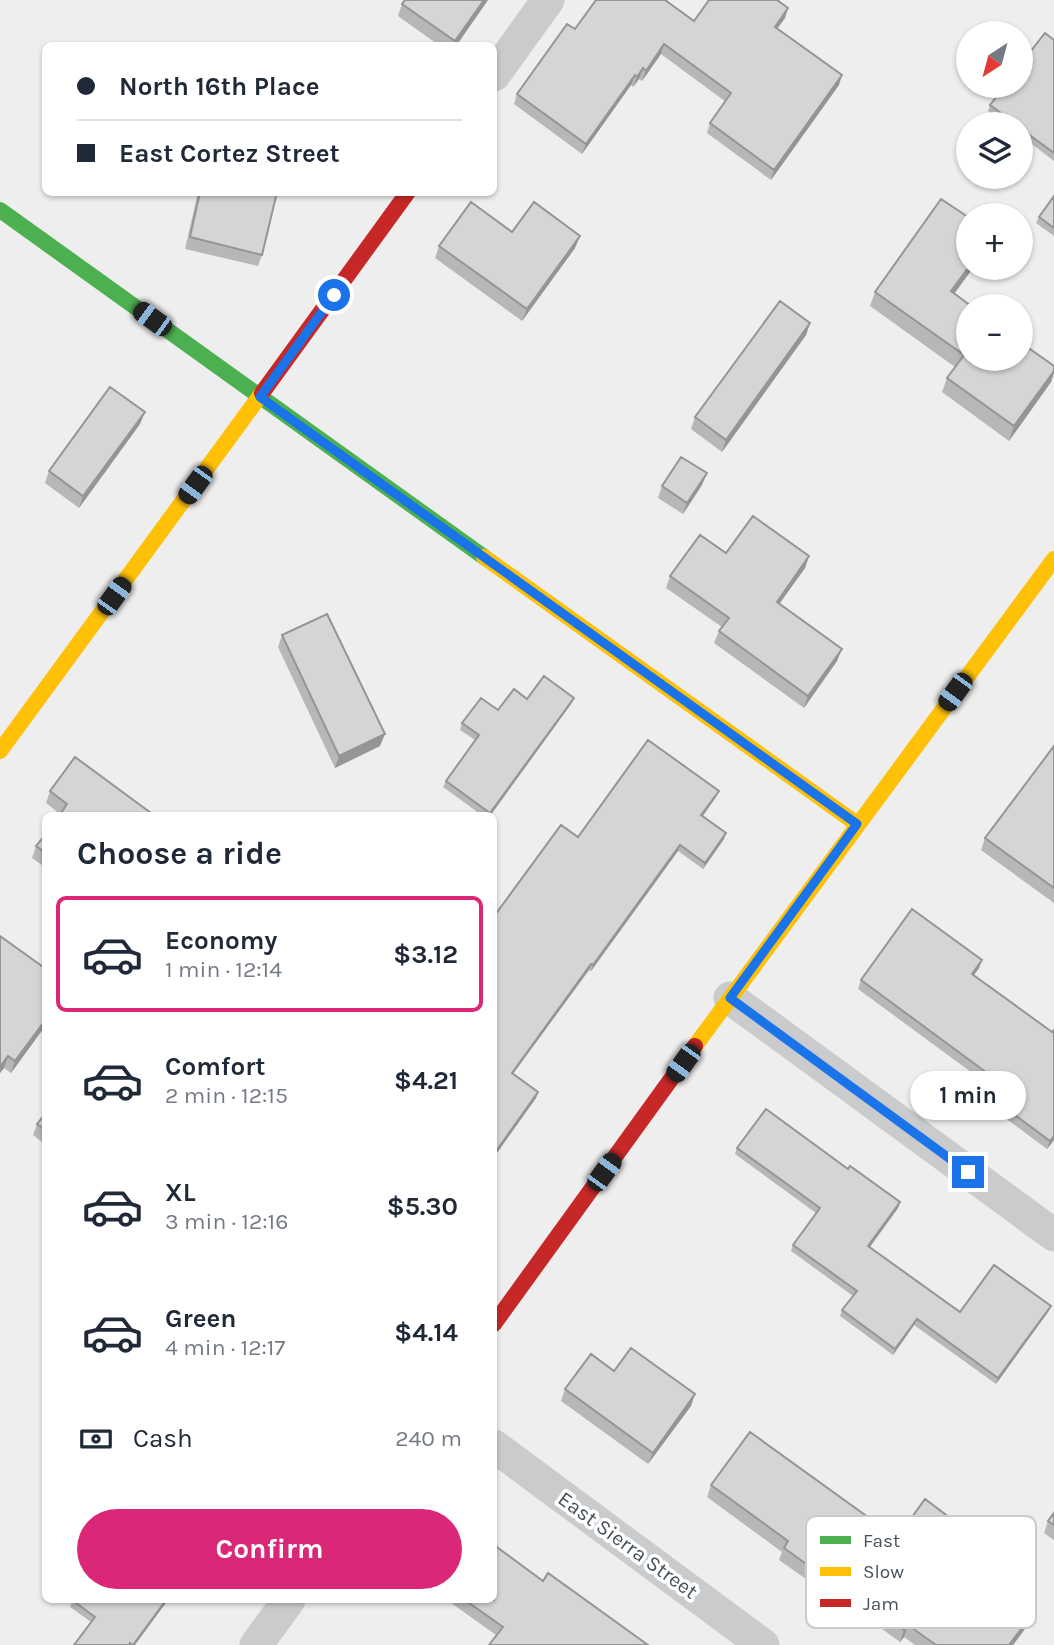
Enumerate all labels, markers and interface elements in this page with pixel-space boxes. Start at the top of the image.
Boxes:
north arrow [956,21,1032,98]
map controls [956,21,1033,371]
text: North 16th Place [119,71,319,102]
button: layers [956,112,1033,189]
text: East Cortez Street [119,138,340,169]
button: + [956,203,1033,280]
route start [318,279,350,311]
button: − [956,294,1033,371]
car [129,298,176,340]
car [175,462,216,508]
car [94,573,135,619]
car [935,669,976,715]
text: Choose a ride [77,835,282,872]
icon: car [81,923,144,986]
text: Economy [165,925,277,956]
text: $3.12 [393,939,458,970]
text: 1 min · 12:14 [165,956,282,983]
car [663,1040,704,1086]
icon: car [81,1049,144,1112]
text: Comfort [165,1051,266,1082]
text: $4.21 [394,1065,458,1096]
callout: 1 min [910,1070,1026,1120]
text: 2 min · 12:15 [165,1082,288,1109]
text: 1 min [939,1082,997,1109]
car [584,1149,625,1195]
route end [952,1156,984,1188]
icon: car [81,1175,144,1238]
text: XL [165,1177,196,1208]
text: $5.30 [387,1191,458,1222]
text: 3 min · 12:16 [165,1208,288,1235]
icon: car [81,1301,144,1364]
text: Green [165,1303,237,1334]
text: $4.14 [394,1317,458,1348]
text: 4 min · 12:17 [165,1334,285,1361]
icon: cash [77,1420,115,1458]
text: Cash [133,1423,193,1454]
text: 240 m [395,1425,462,1452]
street label: East Sierra Street [554,1486,702,1604]
button: Confirm [77,1509,462,1589]
legend [806,1516,1036,1628]
text: Fast [863,1530,900,1552]
text: Slow [863,1561,904,1583]
text: Jam [863,1593,899,1615]

